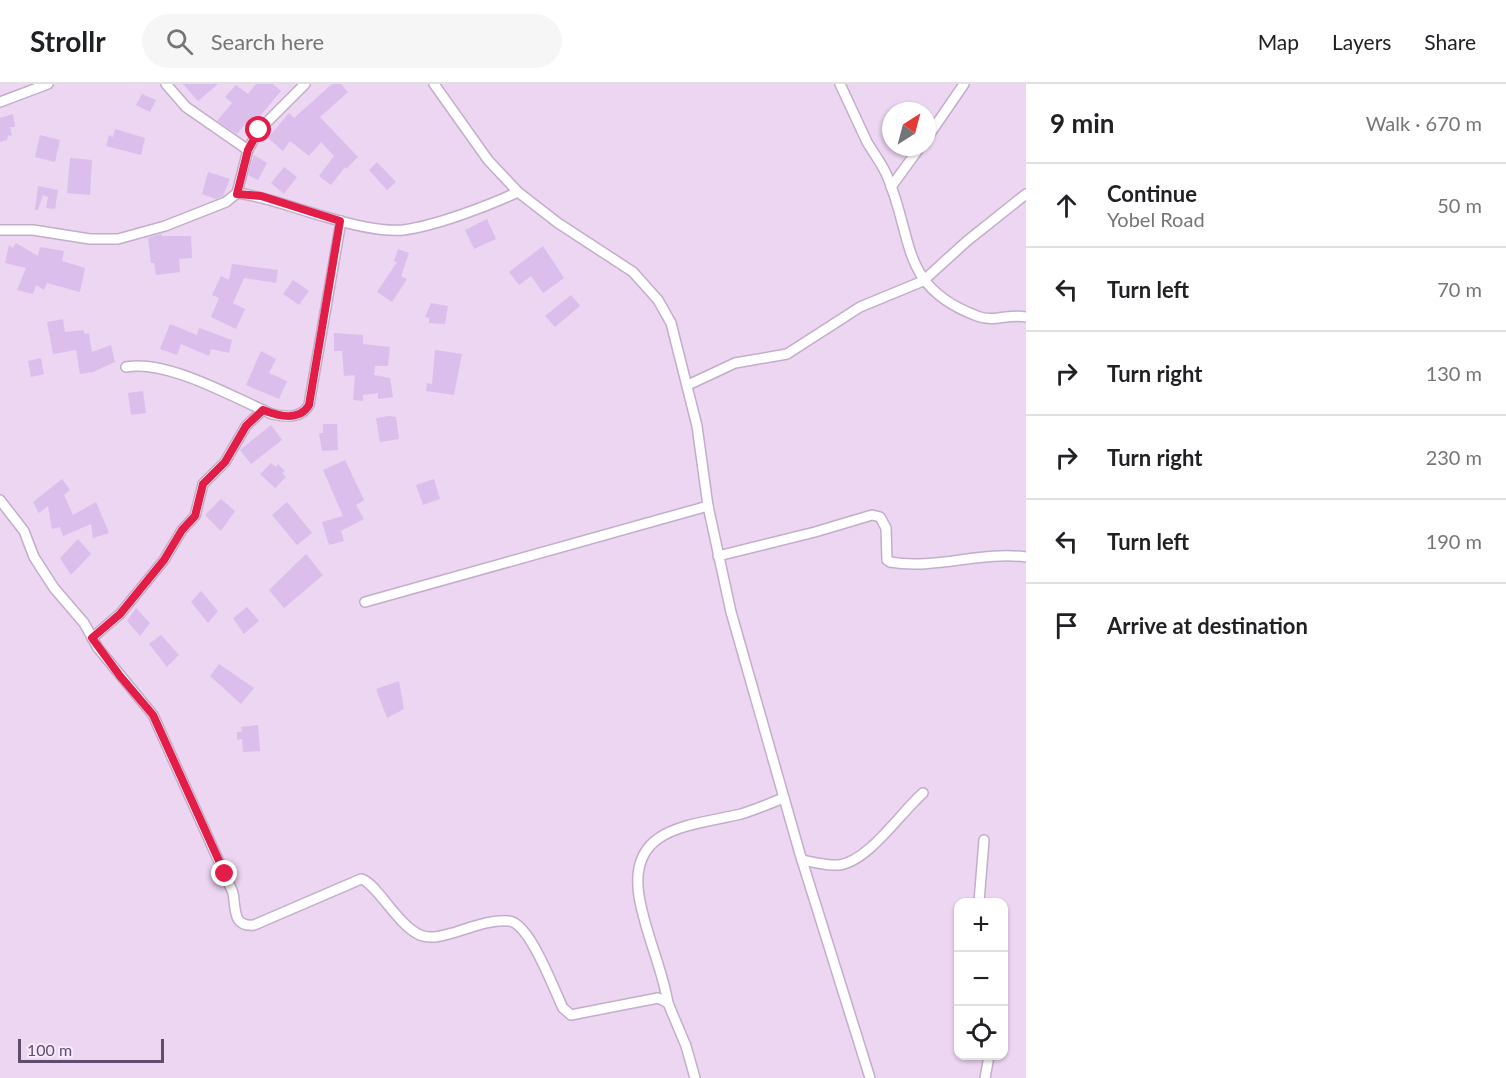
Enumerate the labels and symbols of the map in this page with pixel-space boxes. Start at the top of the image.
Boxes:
north arrow [882,102,936,156]
route start [245,116,271,142]
route end [211,860,237,886]
scale bar [18,1036,164,1064]

